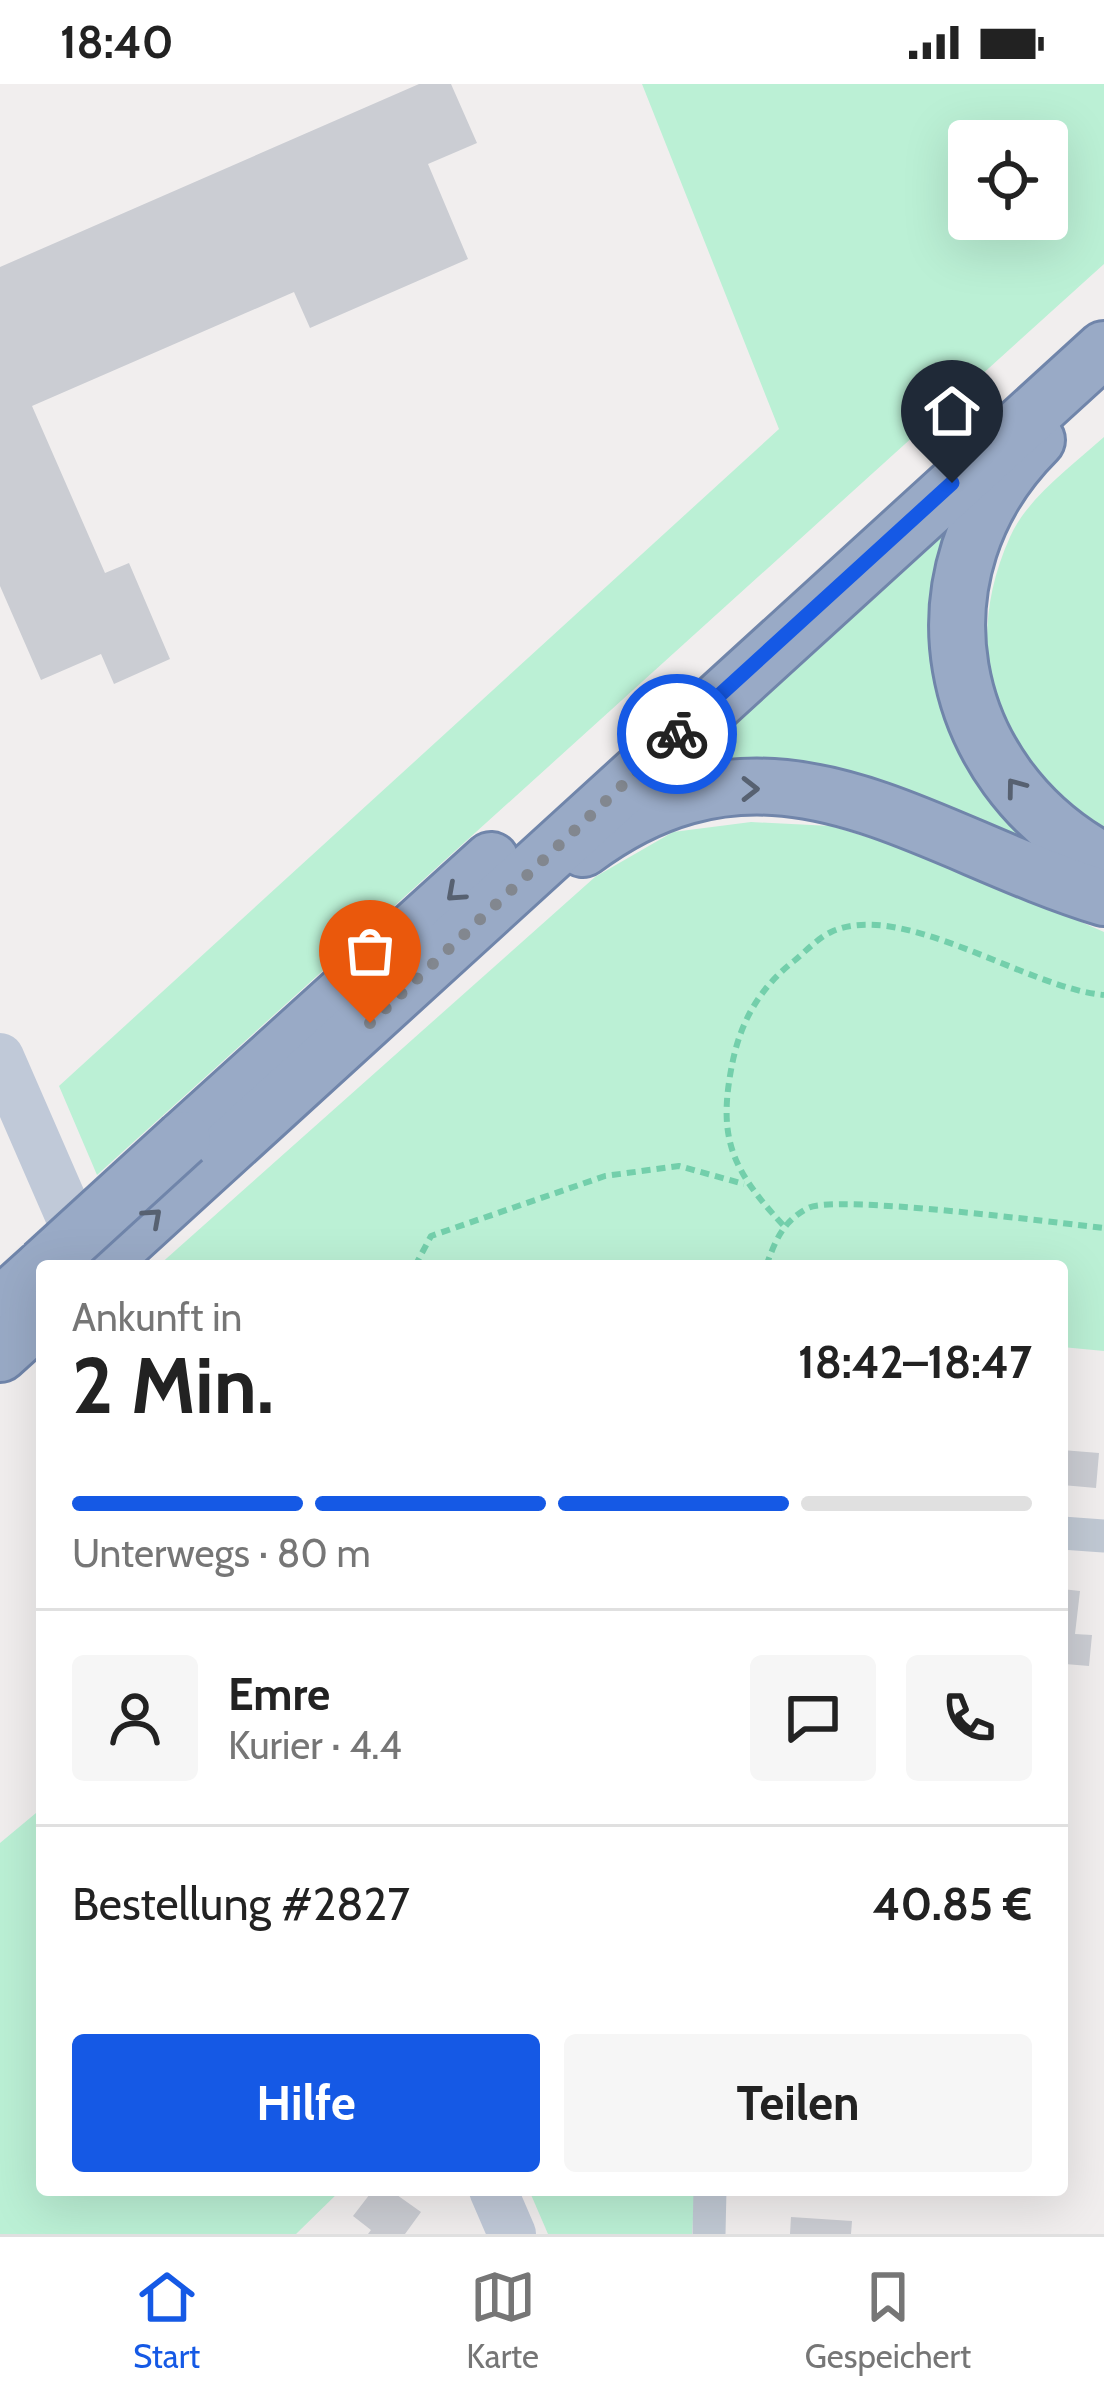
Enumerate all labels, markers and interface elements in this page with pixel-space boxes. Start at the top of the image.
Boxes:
text: 18:40 [60,15,174,69]
map controls [948,120,1068,240]
button: locate [948,120,1068,240]
pin [901,360,1003,483]
icon: home [919,378,985,444]
courier [617,674,737,794]
icon: bike [644,701,710,767]
one-way arrow [742,776,760,802]
one-way arrow [1007,779,1029,801]
one-way arrow [448,879,469,900]
pin [319,900,421,1023]
icon: bag [337,918,403,984]
one-way arrow [139,1210,160,1231]
text: Ankunft in [72,1293,242,1341]
text: 18:42–18:47 [798,1335,1032,1389]
text: 2 Min. [72,1338,274,1433]
text: Unterwegs · 80 m [72,1529,371,1577]
button: person [72,1655,198,1781]
button: chat [750,1655,876,1781]
button: phone [906,1655,1032,1781]
text: Emre [228,1667,330,1721]
text: Kurier · 4.4 [228,1721,402,1769]
text: Bestellung #2827 [72,1877,410,1931]
text: 40.85 € [872,1877,1032,1931]
button: Hilfe [72,2034,540,2172]
button: Teilen [564,2034,1032,2172]
tab: Start [133,2264,200,2376]
tab: Karte [466,2264,539,2376]
tab: Gespeichert [805,2264,971,2376]

